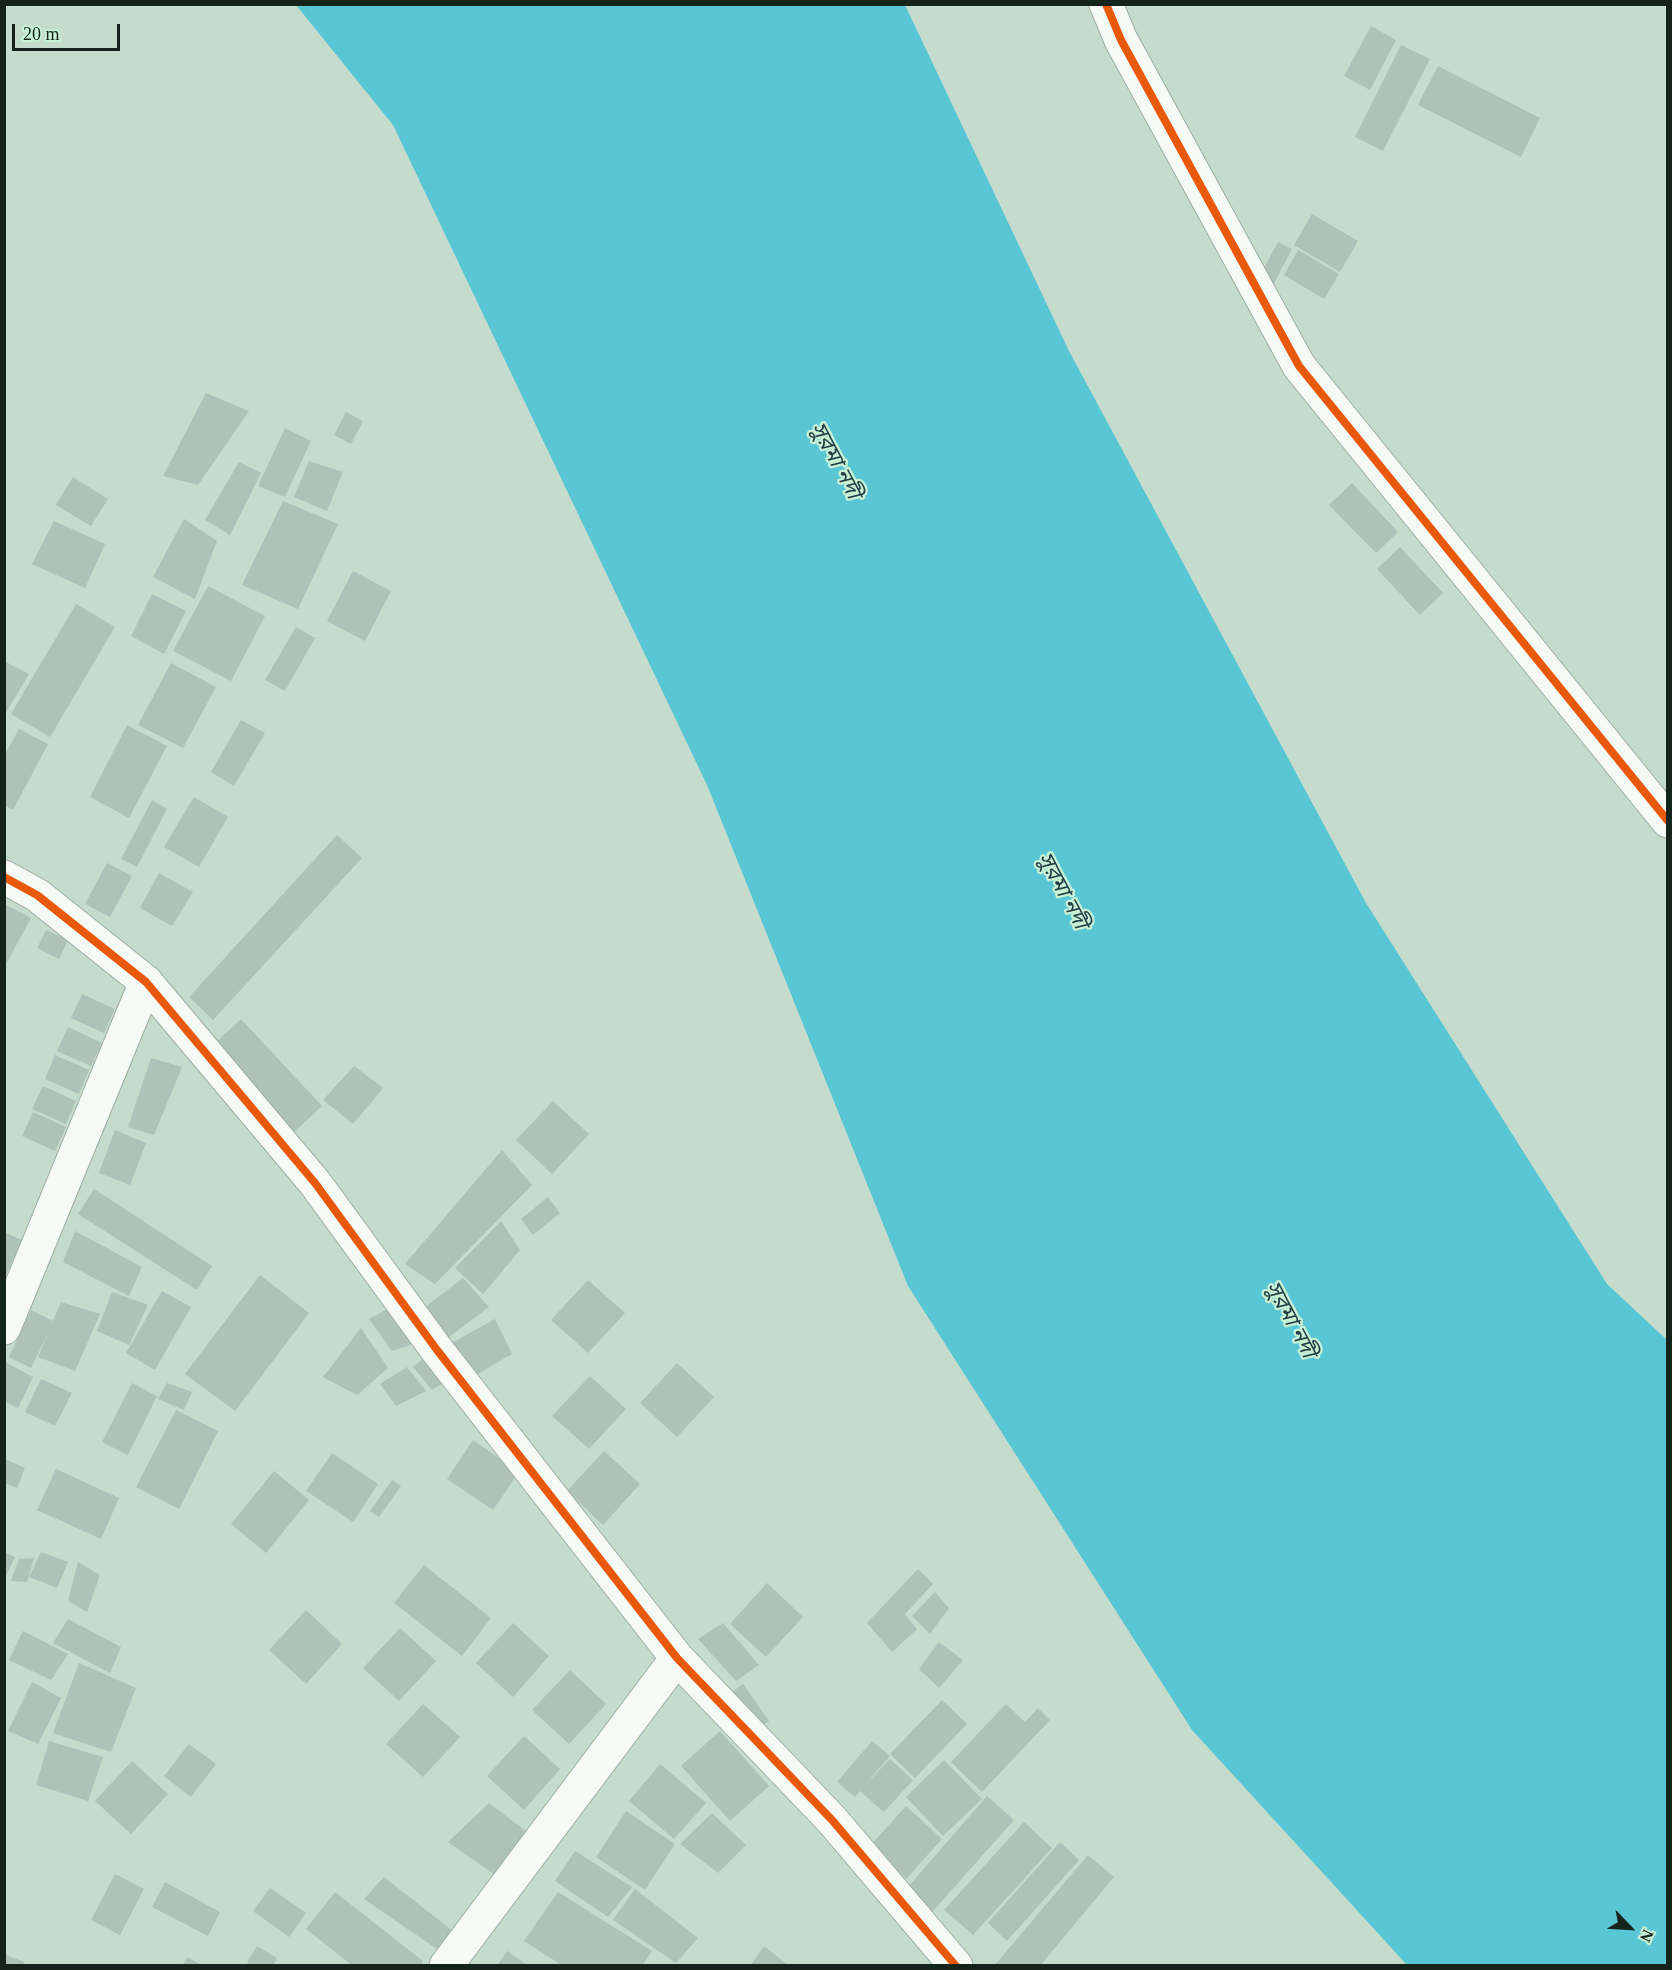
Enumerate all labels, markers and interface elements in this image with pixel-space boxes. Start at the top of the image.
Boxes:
scale bar [15,12,123,50]
text: 20 m [23,24,60,44]
water label: সুরমা নদী [804,418,866,504]
water label: সুরমা নদী [1031,848,1093,934]
water label: সুরমা নদী [1259,1277,1321,1363]
north arrow [1600,1898,1660,1958]
text: N [1637,1927,1657,1945]

